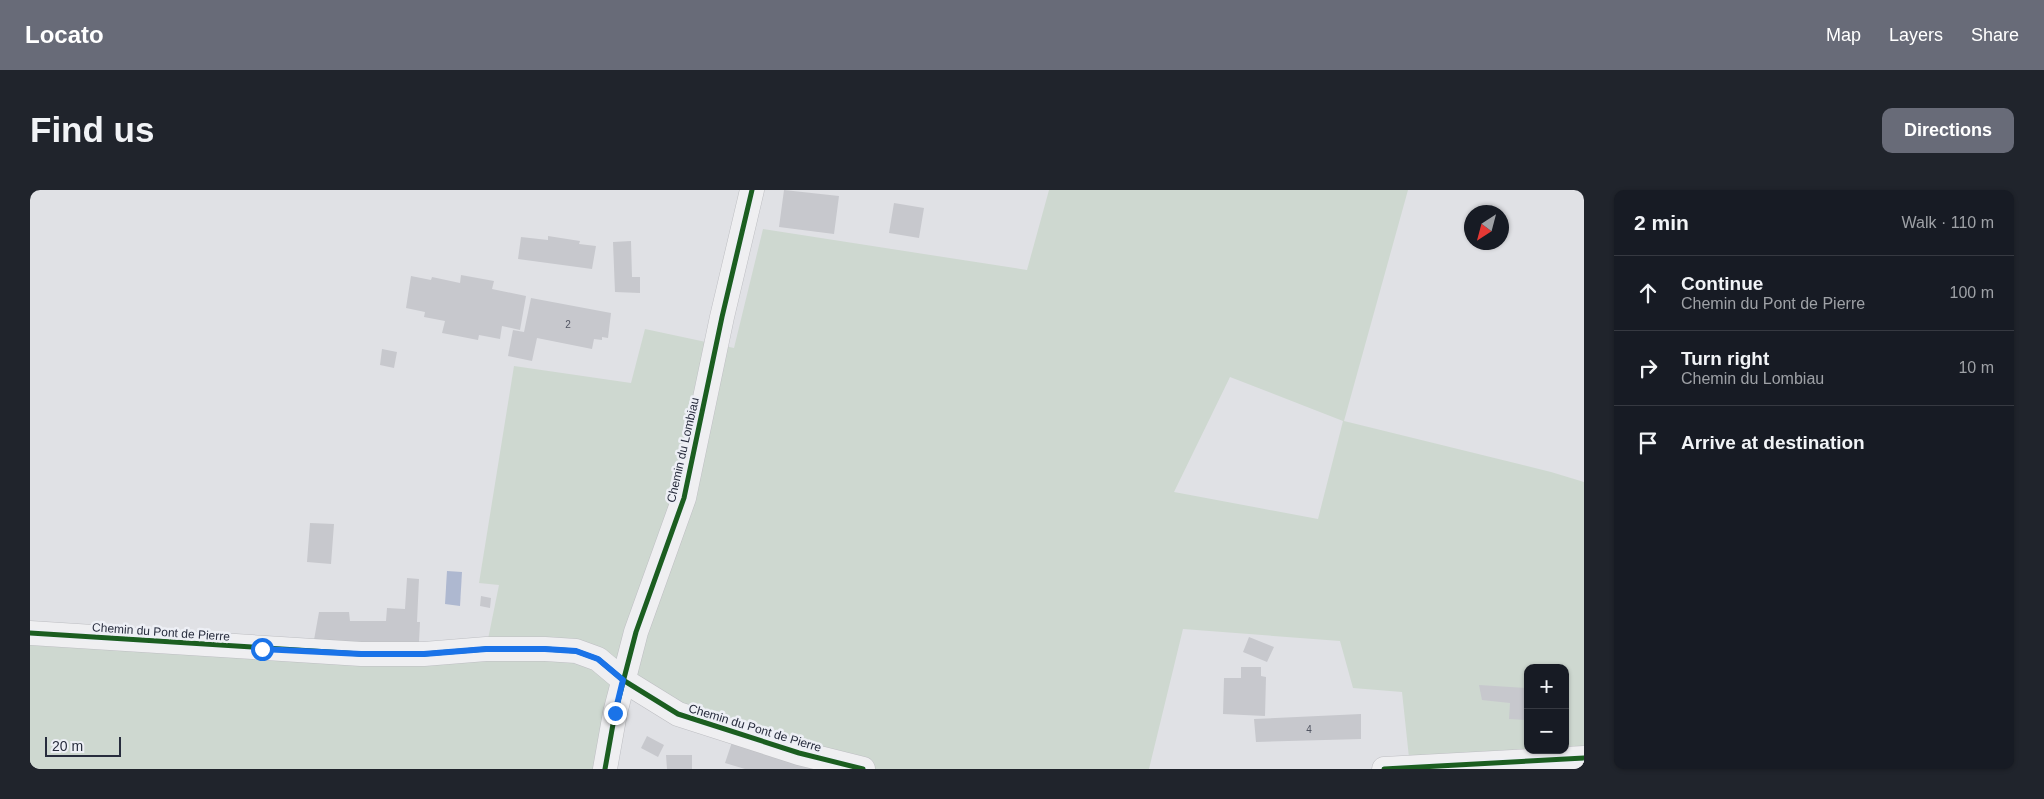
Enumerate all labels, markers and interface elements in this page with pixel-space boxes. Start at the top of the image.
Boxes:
text: Locato [25,21,104,48]
text: Map [1826,25,1861,45]
text: Layers [1889,25,1943,45]
text: Share [1971,25,2019,45]
button: Directions [1882,108,2014,153]
text: Find us [30,110,154,149]
north arrow [1464,205,1509,250]
text: 2 min [1634,211,1689,234]
text: Walk · 110 m [1902,214,1994,231]
text: Continue [1681,273,1763,294]
icon: ahead [1634,279,1662,307]
text: 100 m [1950,284,1994,301]
text: Chemin du Pont de Pierre [1681,295,1865,312]
house number: 2 [565,319,571,330]
text: Turn right [1681,348,1769,369]
icon: right [1634,354,1662,382]
text: 10 m [1958,359,1994,376]
text: Chemin du Lombiau [1681,370,1824,387]
street label: Chemin du Lombiau [664,396,702,504]
icon: arrive [1634,429,1662,457]
text: Arrive at destination [1681,432,1865,453]
street label: Chemin du Pont de Pierre [92,620,231,644]
route start [251,638,274,661]
map controls [1524,664,1569,754]
button: + [1524,664,1569,709]
street label: Chemin du Pont de Pierre [687,701,823,755]
route end [604,702,627,725]
button: − [1524,709,1569,754]
house number: 4 [1306,724,1312,735]
scale bar [45,734,121,757]
text: 20 m [52,738,83,754]

